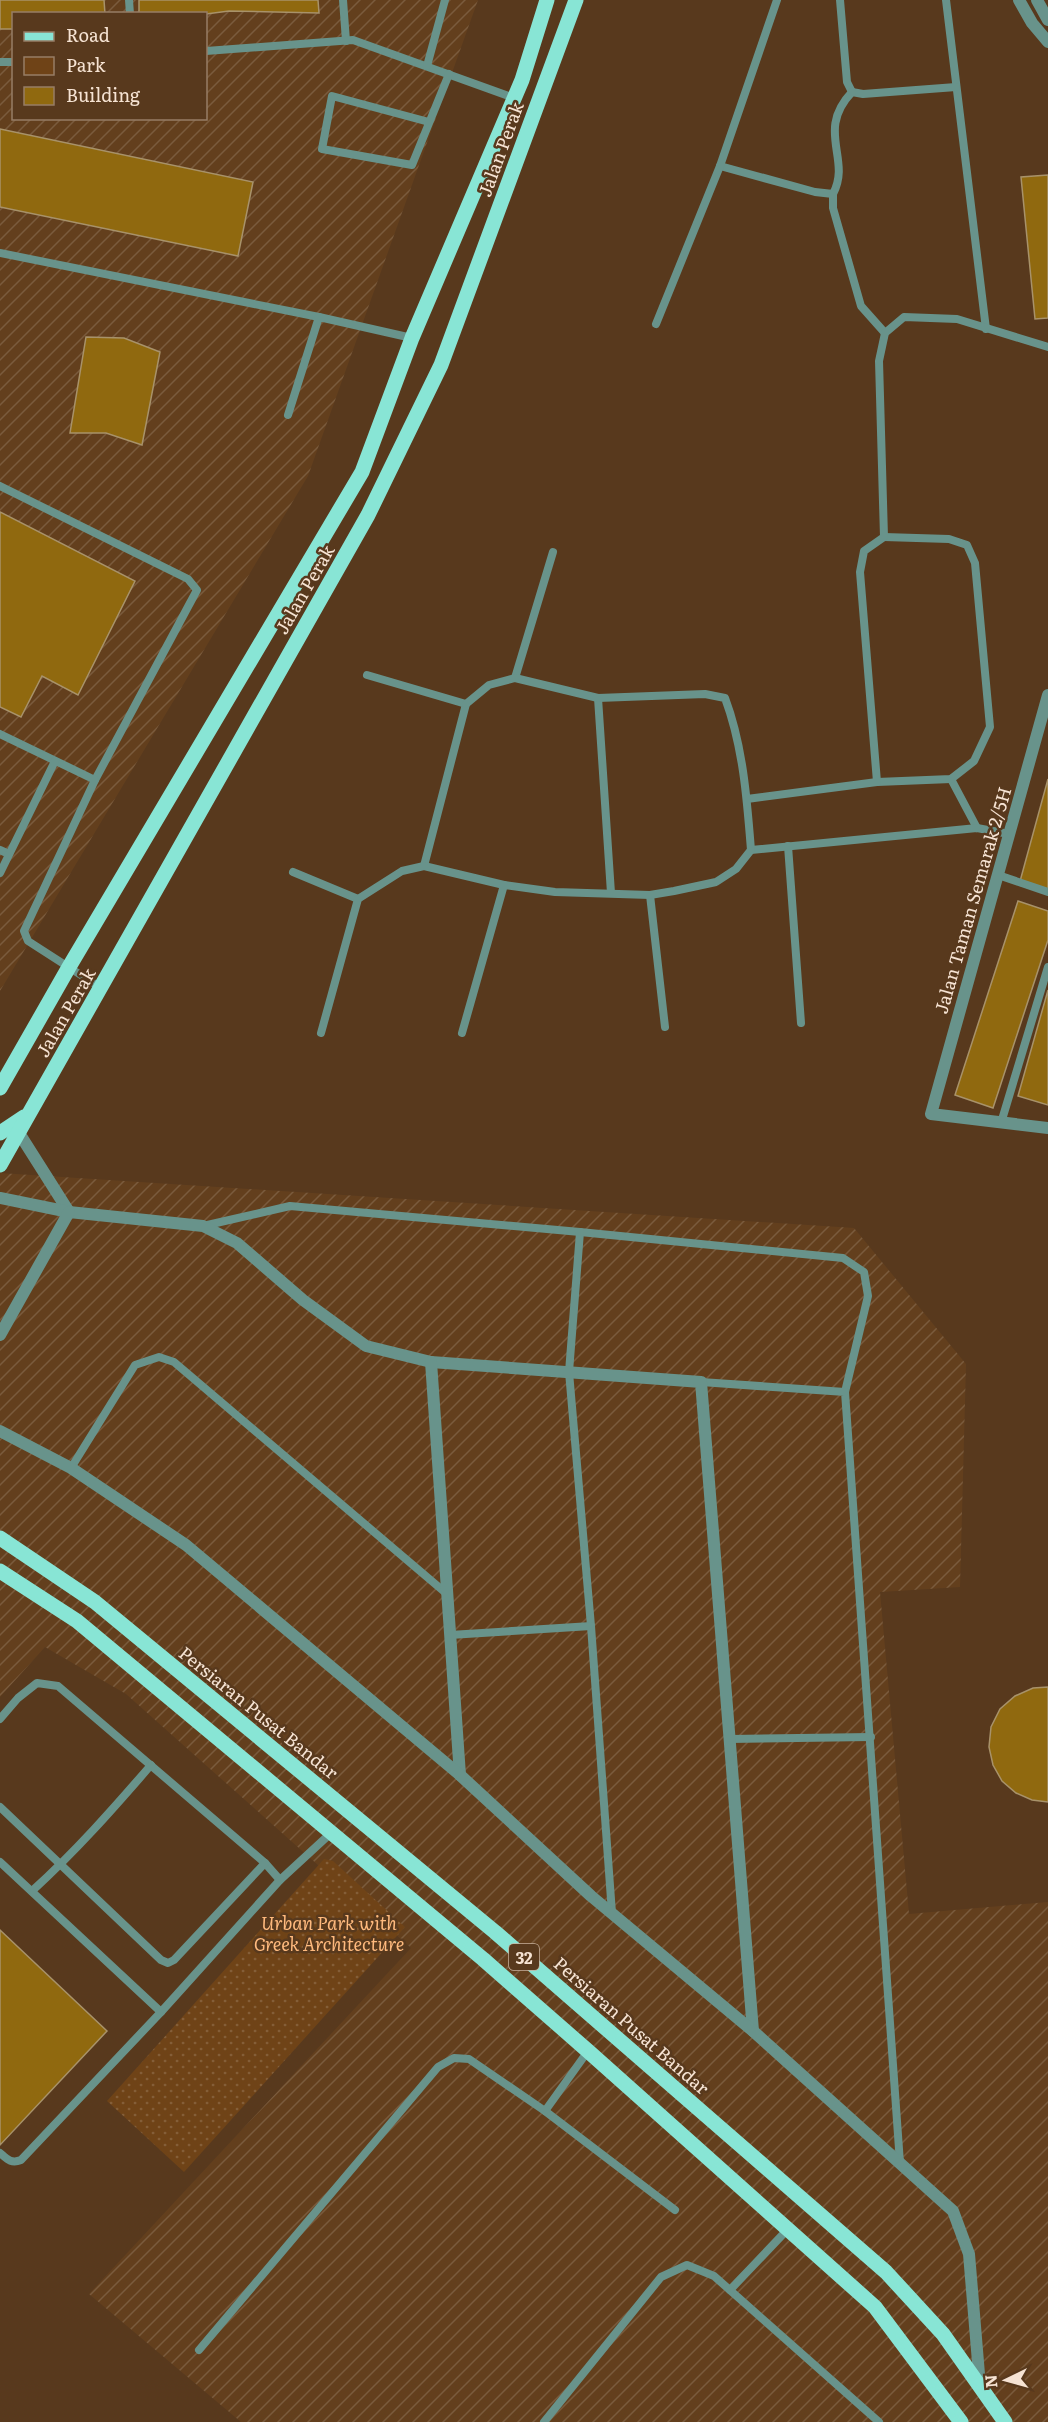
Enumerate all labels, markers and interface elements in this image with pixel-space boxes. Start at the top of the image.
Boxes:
legend [12,12,207,120]
text: Road [66,21,110,48]
text: Park [66,51,107,78]
text: Building [66,81,141,108]
street label: Jalan Perak [470,97,530,200]
street label: Jalan Perak [267,538,341,639]
street label: Jalan Taman Semarak 2/5H [927,783,1017,1017]
street label: Jalan Perak [28,961,102,1062]
street label: Persiaran Pusat Bandar [173,1639,345,1785]
park label: Urban Park with Greek Architecture [254,1909,404,1957]
road number: 32 [509,1944,539,1970]
street label: Persiaran Pusat Bandar [548,1950,716,2101]
north arrow [976,2350,1036,2410]
text: N [978,2374,1003,2389]

